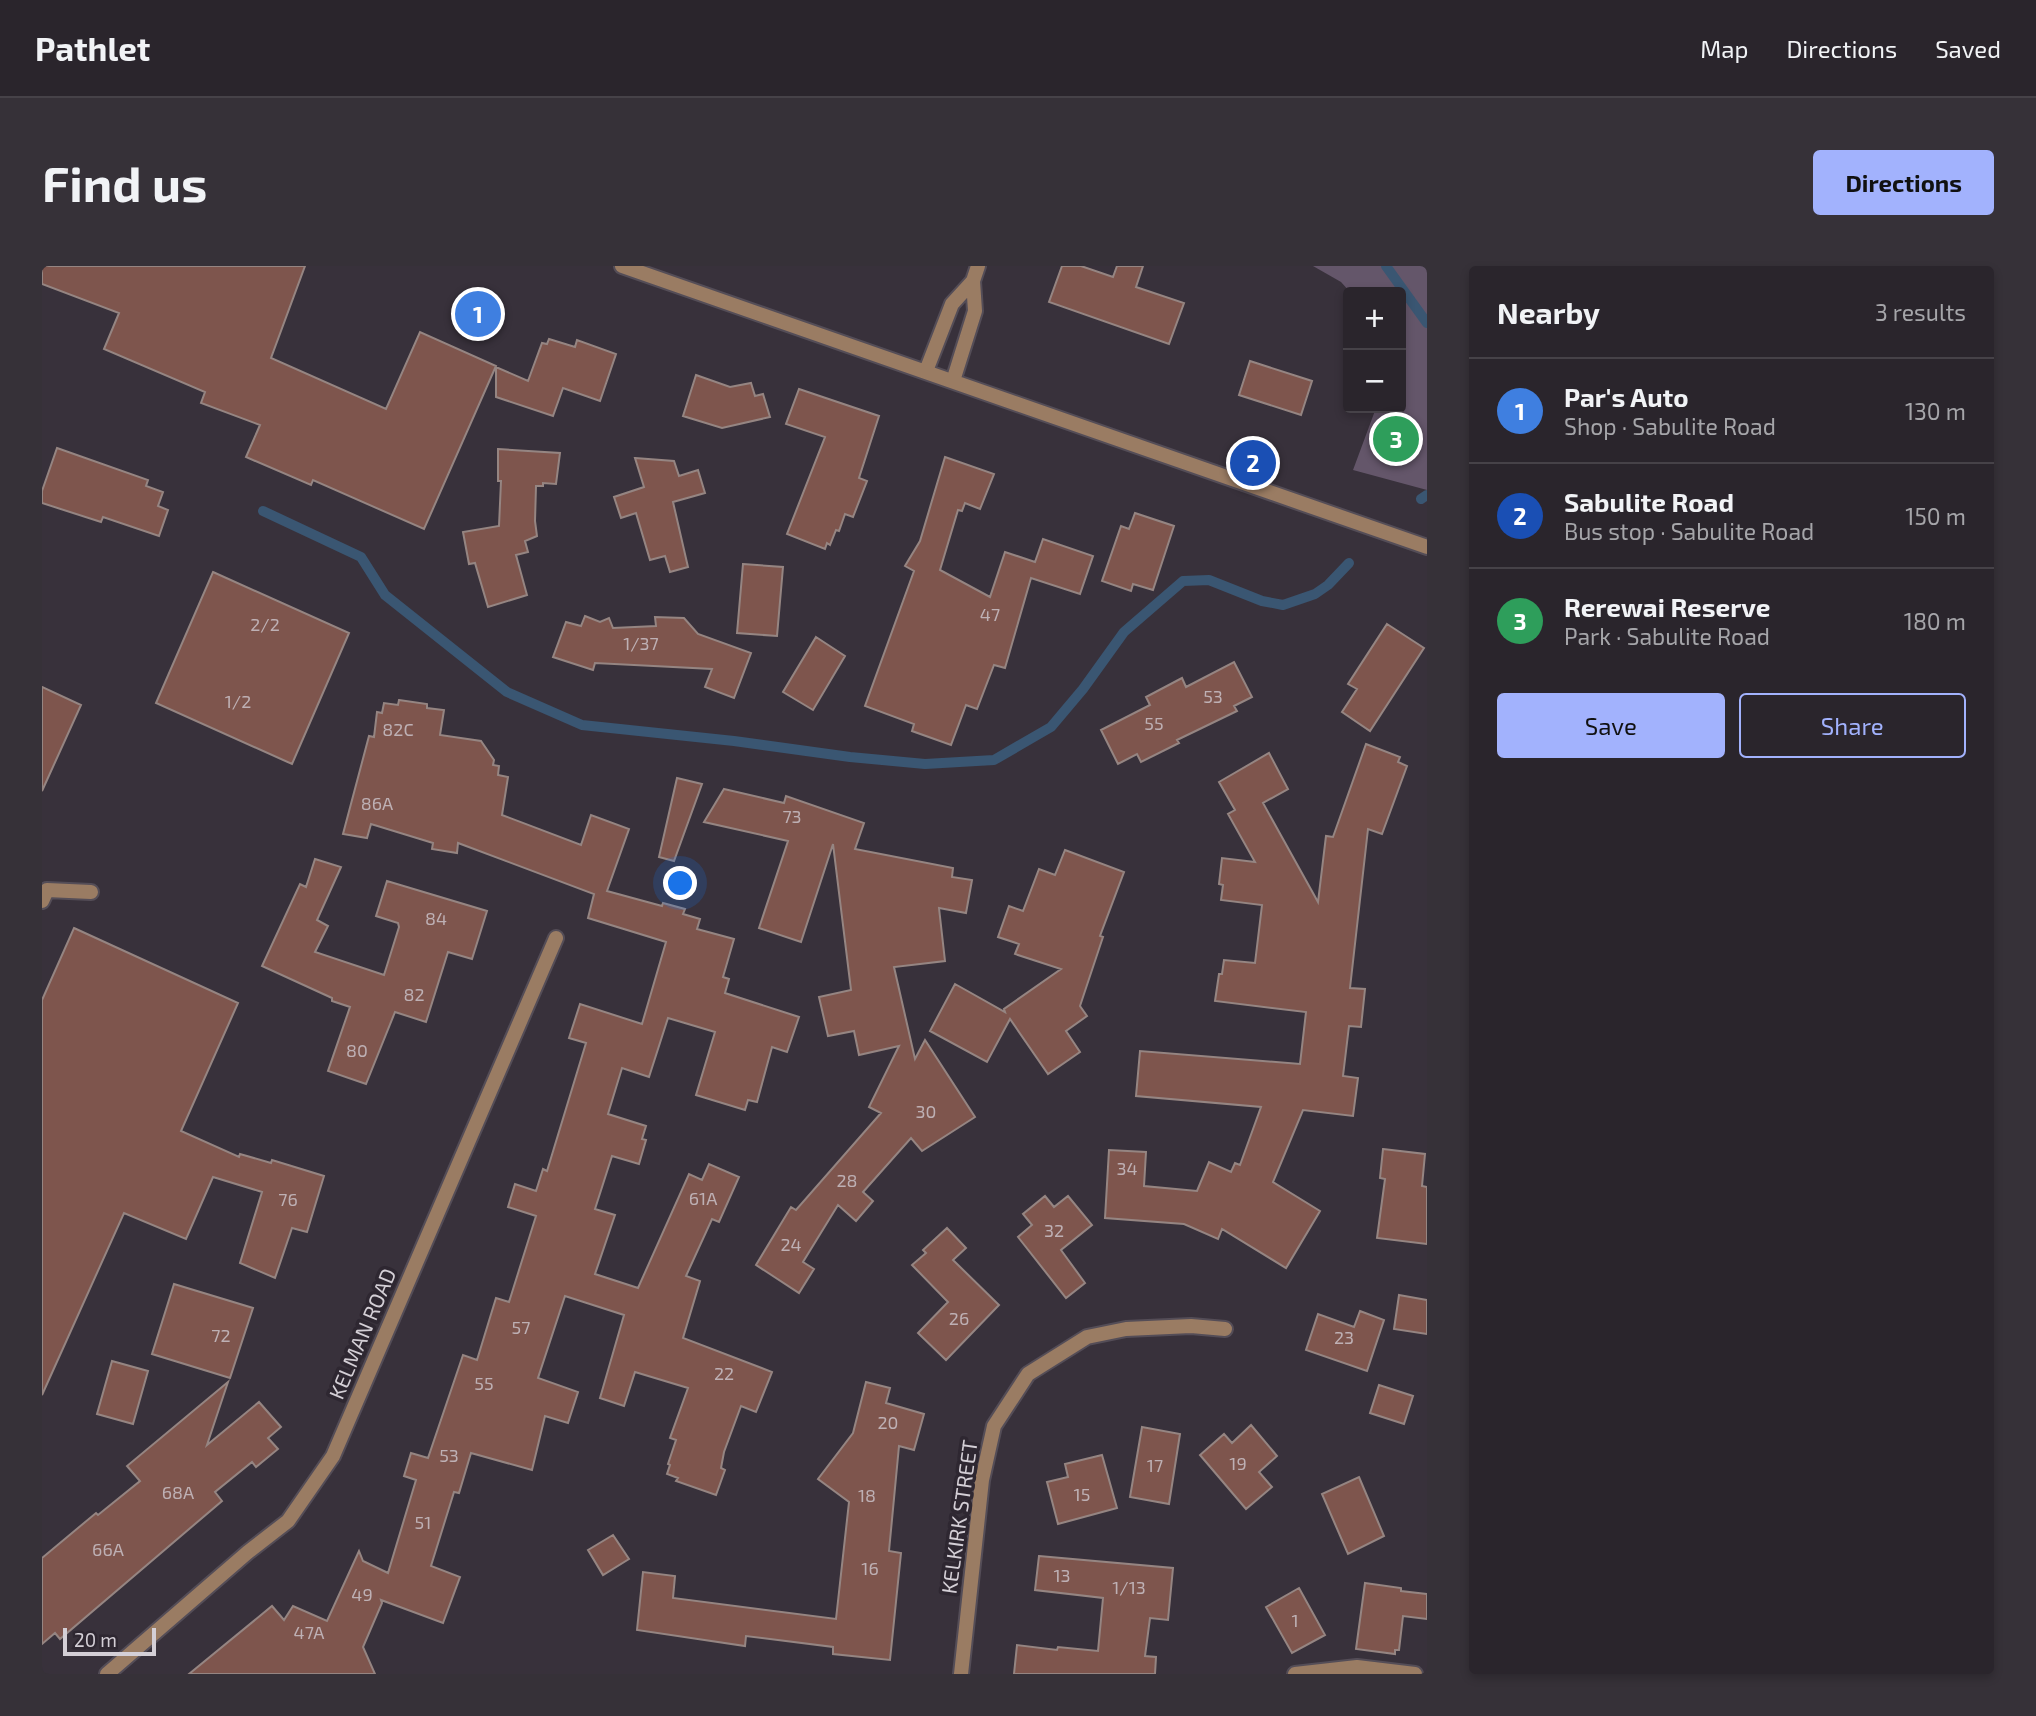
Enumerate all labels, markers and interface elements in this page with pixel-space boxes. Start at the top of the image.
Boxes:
text: Pathlet [35,28,150,68]
text: Map [1700,34,1748,63]
text: Directions [1786,34,1897,63]
text: Saved [1935,34,2001,63]
button: Directions [1813,150,1994,215]
text: Find us [42,153,207,212]
map controls [1343,287,1406,413]
button: + [1343,287,1406,350]
pin: 1 [455,288,501,340]
text: Nearby [1497,294,1600,330]
text: 3 results [1875,298,1966,326]
button: − [1343,350,1406,413]
text: Par's Auto [1564,381,1689,412]
text: 1 [1515,397,1525,425]
text: 130 m [1905,397,1966,425]
text: Shop · Sabulite Road [1564,412,1776,440]
pin: 3 [1373,413,1419,465]
pin: 2 [1230,437,1276,489]
text: Sabulite Road [1564,486,1734,517]
text: 2 [1513,502,1527,530]
text: 150 m [1905,502,1966,530]
text: Bus stop · Sabulite Road [1564,517,1814,545]
text: Rerewai Reserve [1564,591,1770,622]
house number: 47 [980,603,1000,625]
text: 3 [1513,607,1527,635]
text: 180 m [1904,607,1966,635]
house number: 2/2 [250,613,280,635]
text: Park · Sabulite Road [1564,622,1770,650]
house number: 1/37 [623,632,659,654]
house number: 53 [1203,685,1223,707]
house number: 1/2 [225,690,251,712]
button: Save [1497,693,1725,758]
button: Share [1739,693,1966,758]
house number: 55 [1144,712,1164,734]
house number: 82C [382,718,414,740]
house number: 86A [361,792,394,814]
house number: 73 [782,805,802,827]
your location [663,866,697,900]
house number: 84 [425,907,447,929]
house number: 82 [403,983,425,1005]
house number: 80 [346,1039,368,1061]
house number: 30 [916,1100,936,1122]
house number: 34 [1116,1157,1138,1179]
house number: 28 [836,1169,858,1191]
house number: 61A [689,1187,718,1209]
house number: 76 [278,1188,298,1210]
house number: 32 [1044,1219,1064,1241]
house number: 24 [780,1233,802,1255]
street label: KELMAN ROAD [323,1264,400,1403]
house number: 26 [949,1307,969,1329]
house number: 57 [512,1316,530,1338]
house number: 72 [211,1324,231,1346]
house number: 23 [1334,1326,1354,1348]
house number: 22 [714,1362,734,1384]
house number: 55 [474,1372,494,1394]
house number: 20 [878,1411,898,1433]
street label: KELKIRK STREET [935,1438,982,1595]
house number: 53 [439,1444,459,1466]
house number: 19 [1229,1452,1247,1474]
house number: 17 [1147,1454,1163,1476]
house number: 68A [162,1481,195,1503]
house number: 15 [1074,1483,1090,1505]
house number: 18 [858,1484,876,1506]
house number: 51 [415,1511,431,1533]
house number: 66A [92,1538,125,1560]
house number: 16 [861,1557,879,1579]
house number: 13 [1053,1564,1071,1586]
house number: 1/13 [1112,1576,1146,1598]
house number: 49 [351,1583,373,1605]
house number: 1 [1291,1609,1299,1631]
house number: 47A [294,1621,325,1643]
scale bar [63,1625,156,1657]
text: 20 m [74,1628,117,1651]

